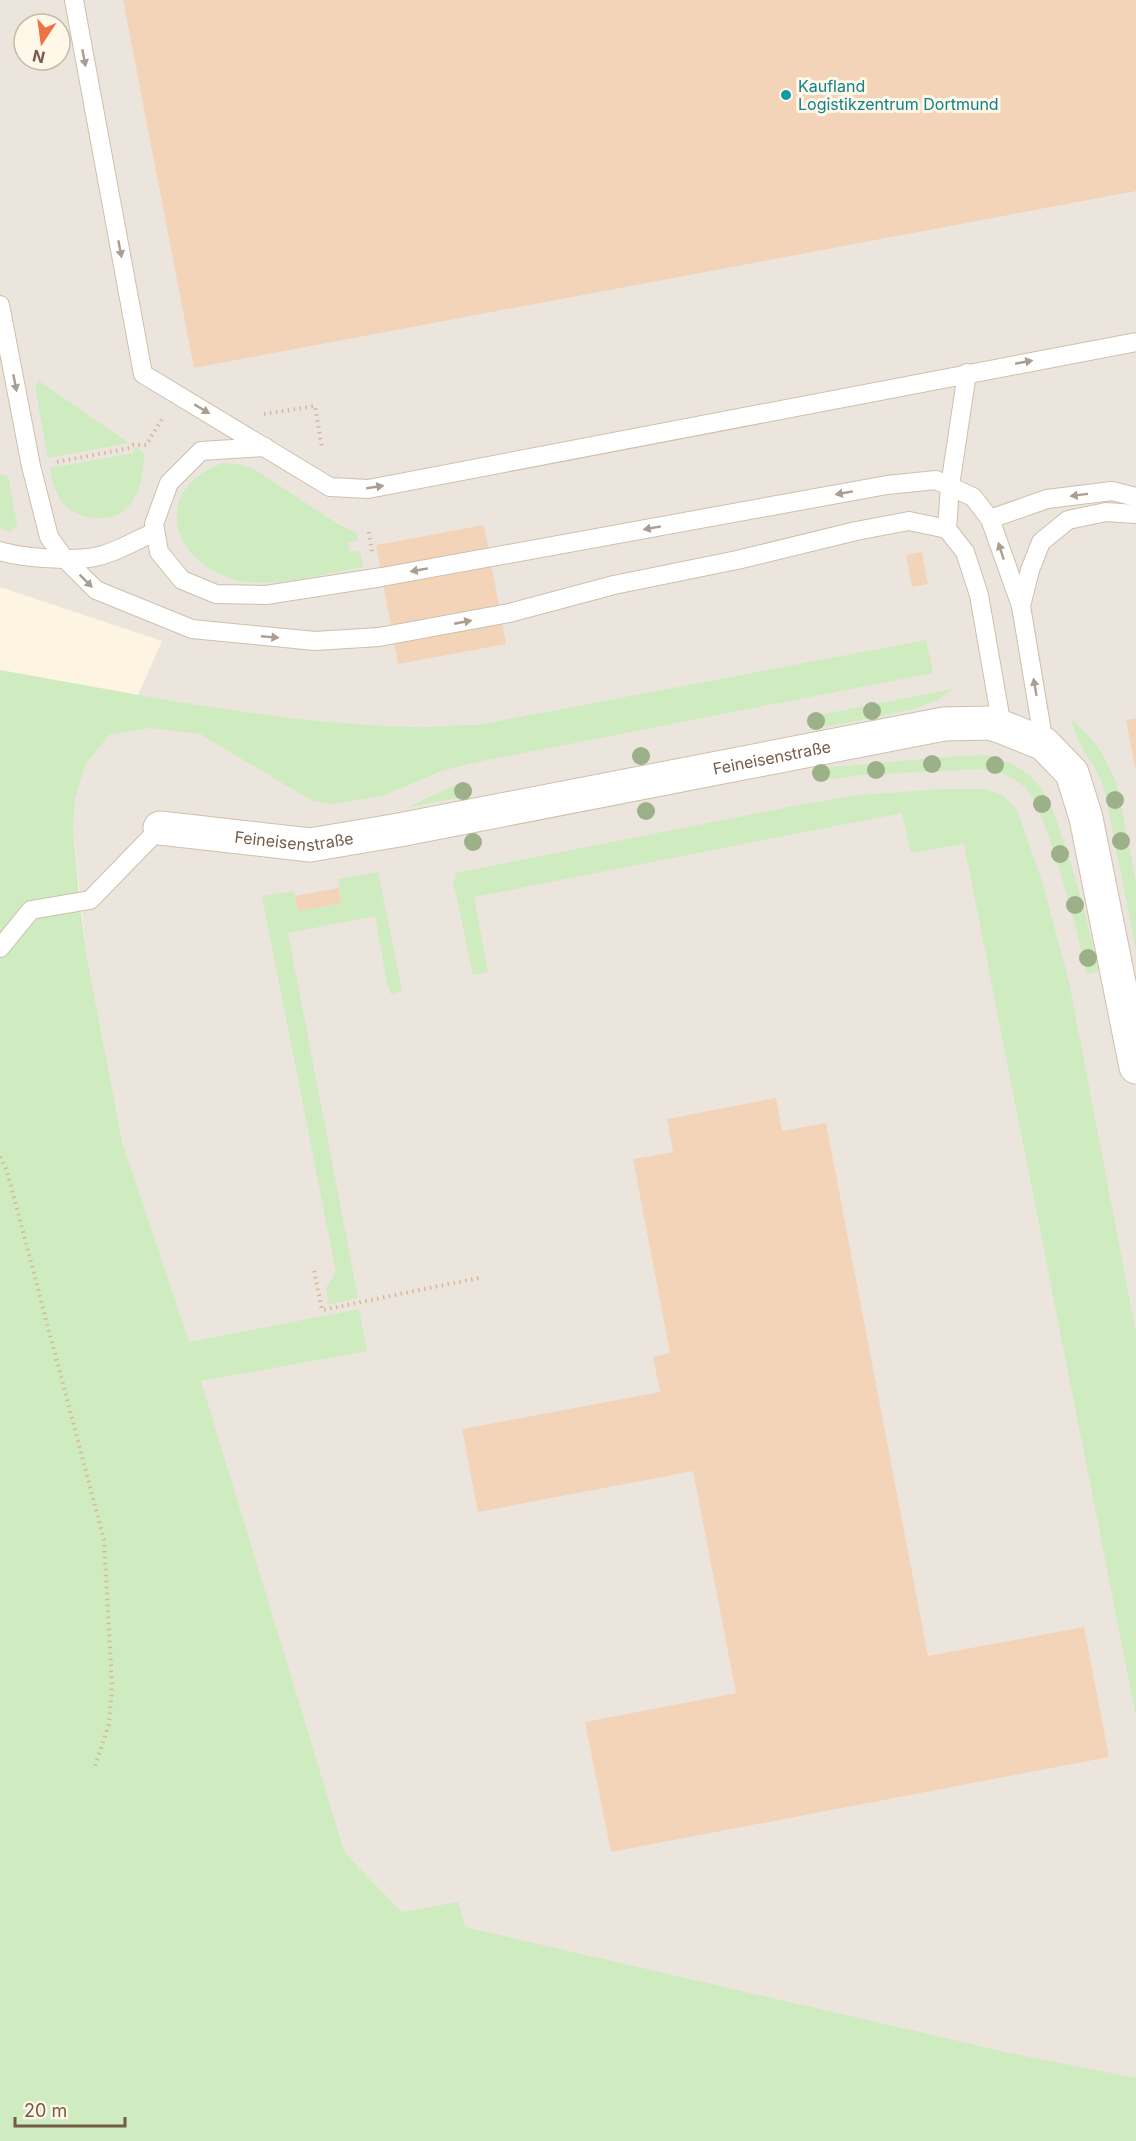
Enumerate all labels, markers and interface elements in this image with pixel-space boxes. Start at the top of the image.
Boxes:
north arrow [12,12,72,72]
text: N [30,45,47,68]
one-way arrow [80,48,89,67]
place label: Kaufland Logistikzentrum Dortmund [798,76,999,114]
marker: Kaufland Logistikzentrum Dortmund [779,88,793,102]
one-way arrow [116,240,125,259]
one-way arrow [1015,357,1034,366]
one-way arrow [11,373,20,392]
one-way arrow [194,404,211,414]
one-way arrow [365,483,384,492]
one-way arrow [834,489,853,498]
one-way arrow [1069,490,1088,500]
one-way arrow [643,524,662,533]
one-way arrow [995,542,1005,560]
one-way arrow [409,566,428,575]
one-way arrow [79,574,94,588]
one-way arrow [454,617,473,626]
one-way arrow [260,632,279,642]
one-way arrow [1030,677,1039,696]
street label: Feineisenstraße [711,736,833,779]
street label: Feineisenstraße [233,827,355,856]
scale bar [15,2090,124,2128]
text: 20 m [24,2100,67,2121]

